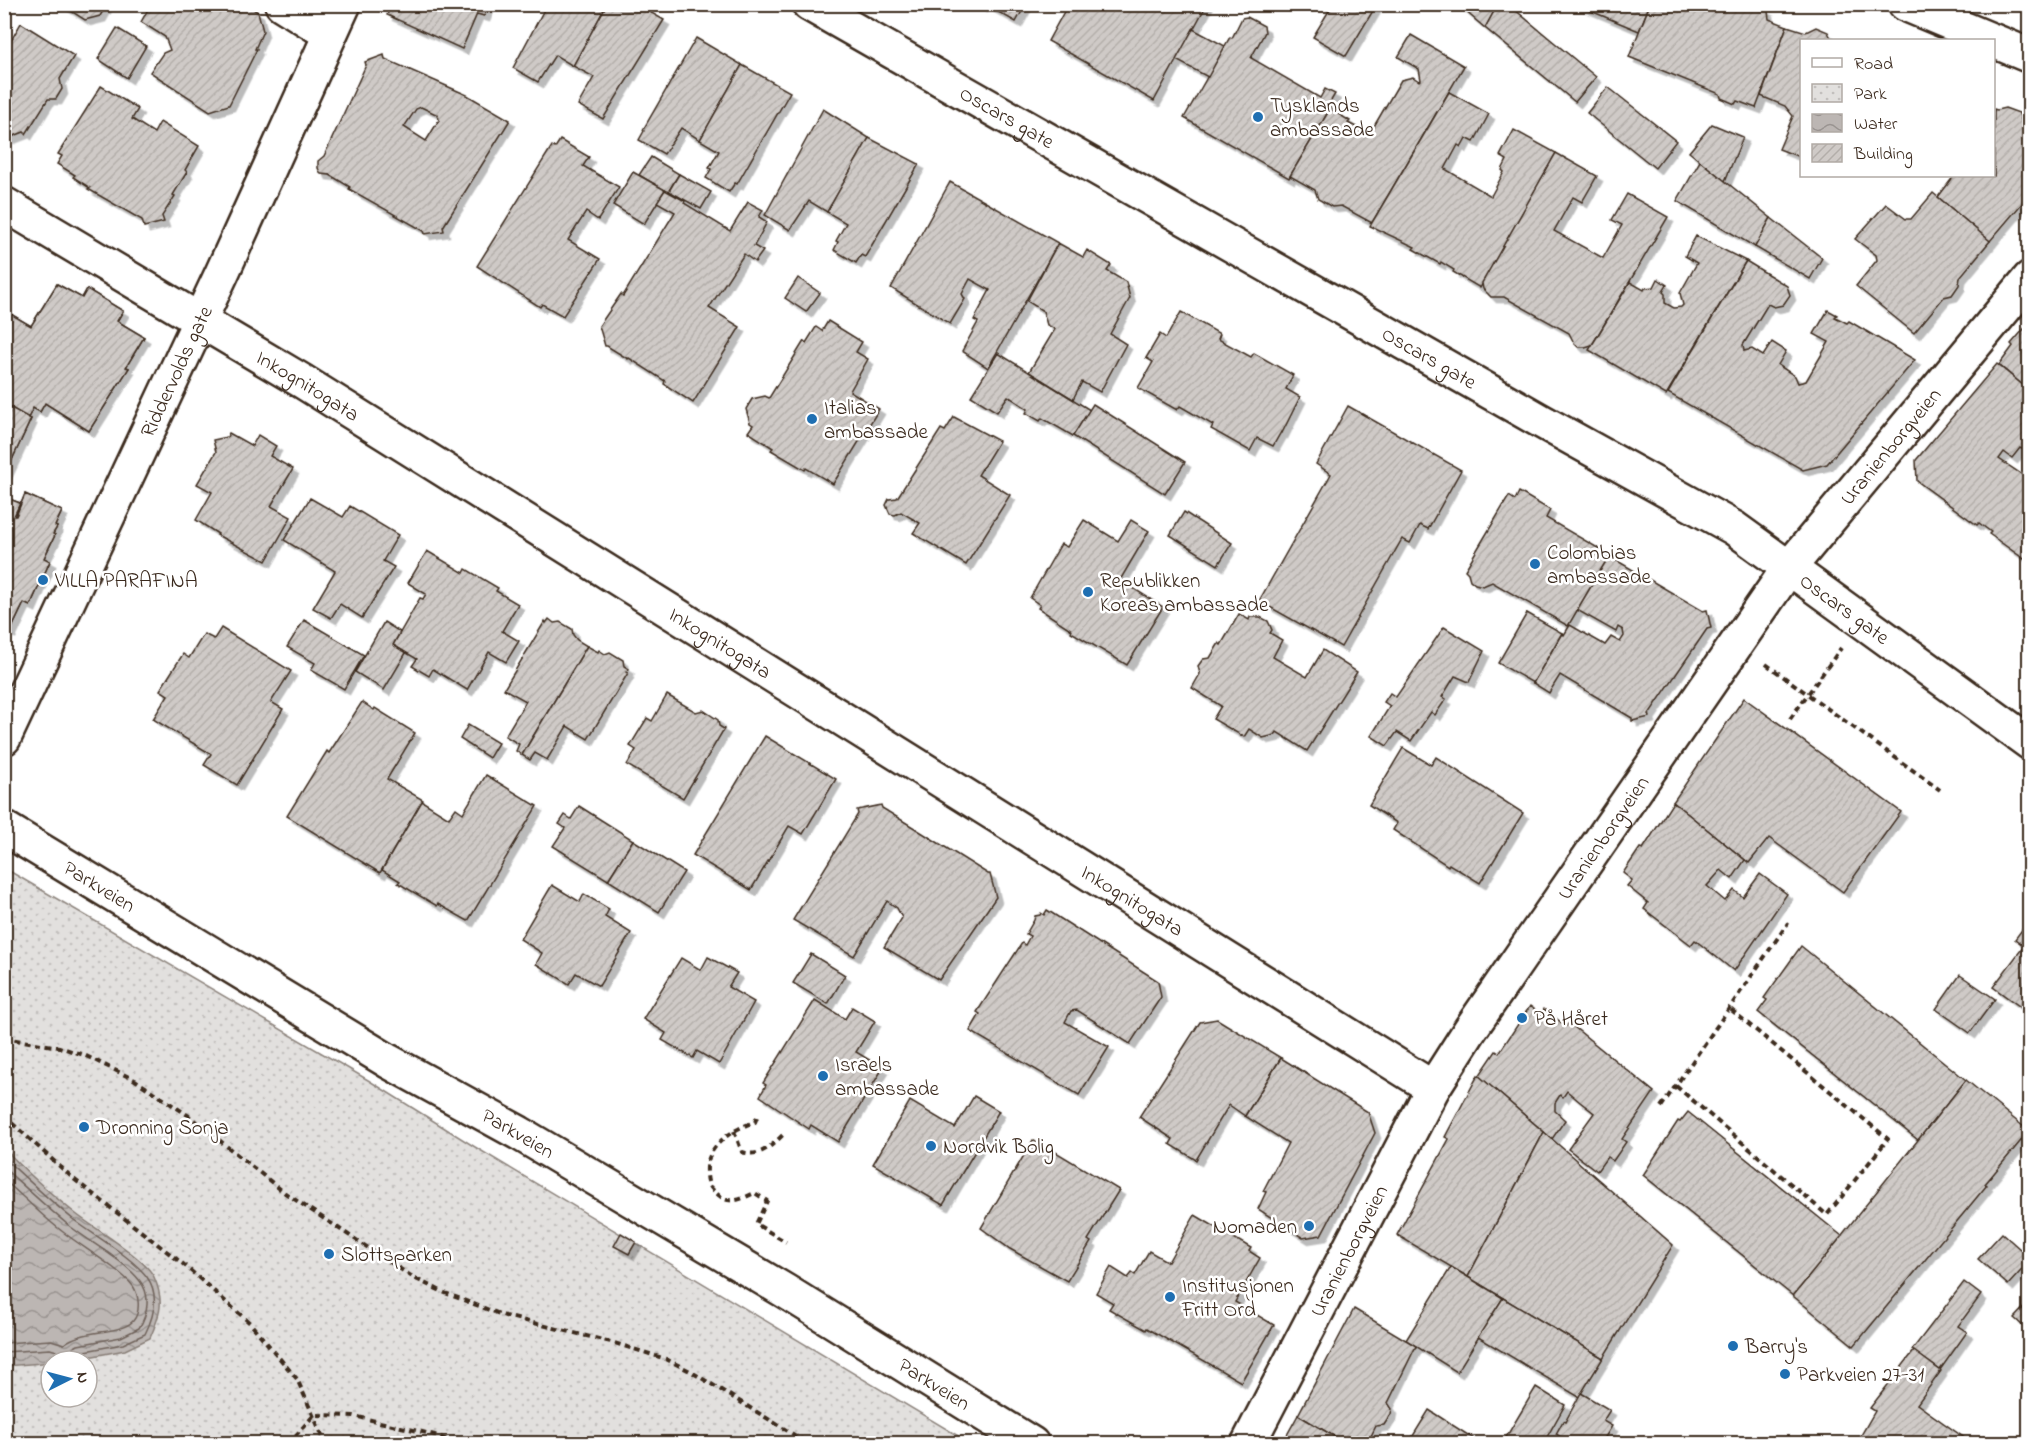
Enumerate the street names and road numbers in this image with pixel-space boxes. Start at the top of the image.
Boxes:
street label: Oscars gate [953,80,1060,158]
street label: Riddervolds gate [134,301,222,443]
street label: Oscars gate [1375,320,1482,398]
street label: Inkognitogata [250,344,364,430]
street label: Uranienborgveien [1834,382,1950,513]
street label: Oscars gate [1792,567,1895,653]
street label: Inkognitogata [662,601,777,688]
street label: Uranienborgveien [1551,770,1658,907]
street label: Parkveien [57,854,141,921]
street label: Inkognitogata [1074,858,1189,945]
street label: Parkveien [475,1102,559,1168]
street label: Uranienborgveien [1304,1180,1397,1323]
street label: Parkveien [892,1352,975,1419]

